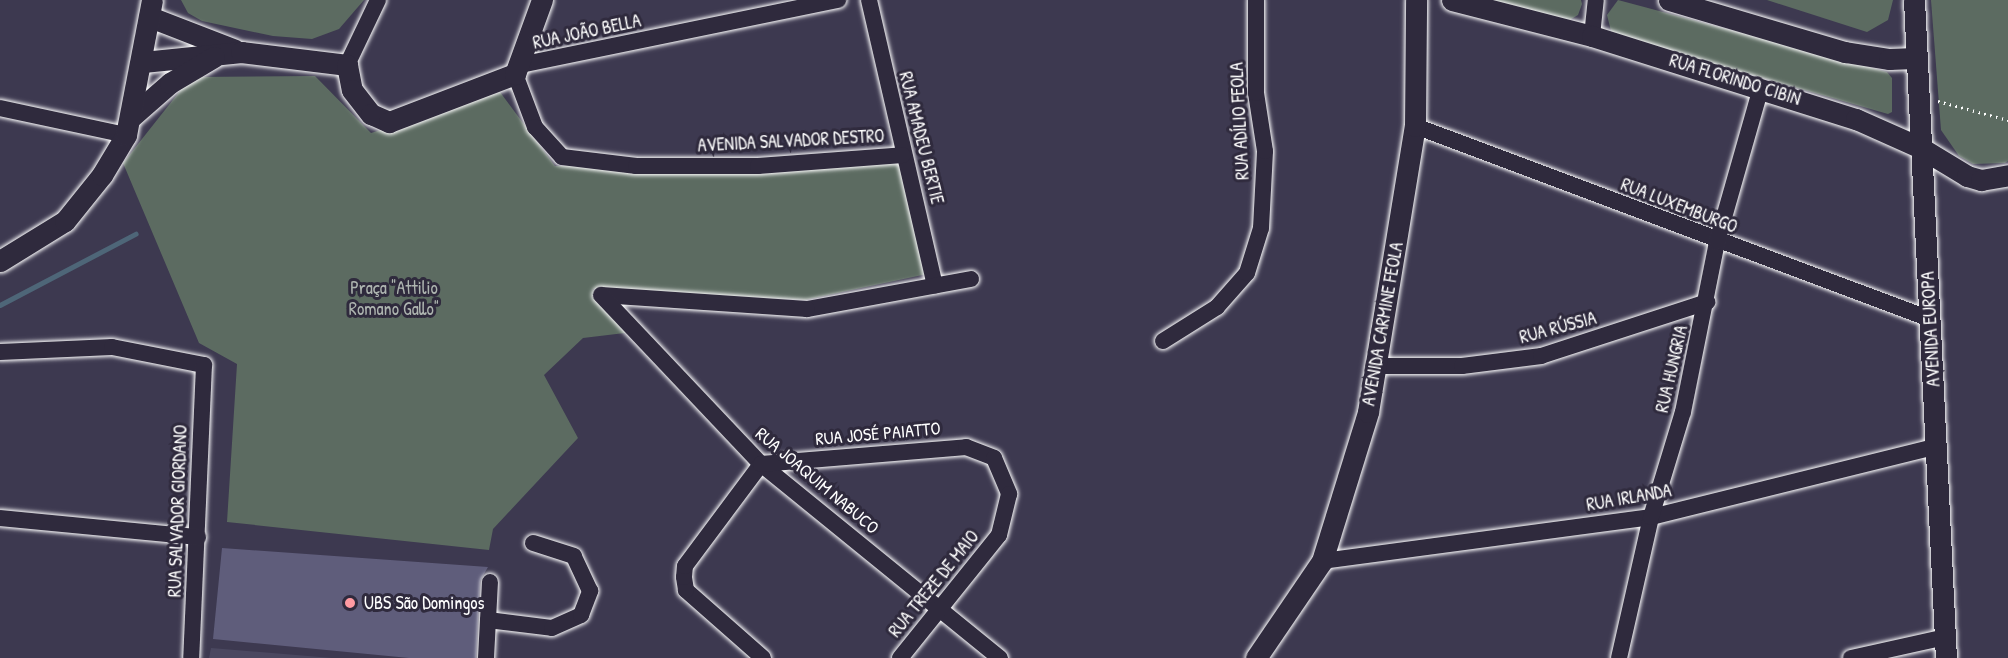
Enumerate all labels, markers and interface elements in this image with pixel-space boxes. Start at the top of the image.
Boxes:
street label: RUA JOÃO BELLA [531,10,643,54]
street label: RUA FLORINDO CIBIN [1667,50,1803,110]
street label: RUA ADÍLIO FEOLA [1226,62,1254,180]
street label: RUA AMADEU BERTIE [894,70,948,206]
street label: AVENIDA SALVADOR DESTRO [697,125,885,157]
street label: RUA LUXEMBURGO [1618,174,1740,238]
street label: AVENIDA CARMINE FEOLA [1358,241,1408,407]
street label: AVENIDA EUROPA [1917,271,1945,387]
park label: Praça "Attilio Romano Gallo" [349,278,439,320]
street label: RUA RÚSSIA [1517,307,1599,349]
street label: RUA HUNGRIA [1651,323,1693,415]
street label: RUA JOSÉ PAIATTO [815,418,941,450]
street label: RUA JOAQUIM NABUCO [751,423,883,539]
street label: RUA SALVADOR GIORDANO [164,424,192,598]
street label: RUA IRLANDA [1585,480,1673,516]
street label: RUA TREZE DE MAIO [884,526,984,642]
place label: UBS São Domingos [364,592,485,614]
marker: UBS São Domingos [341,594,359,612]

